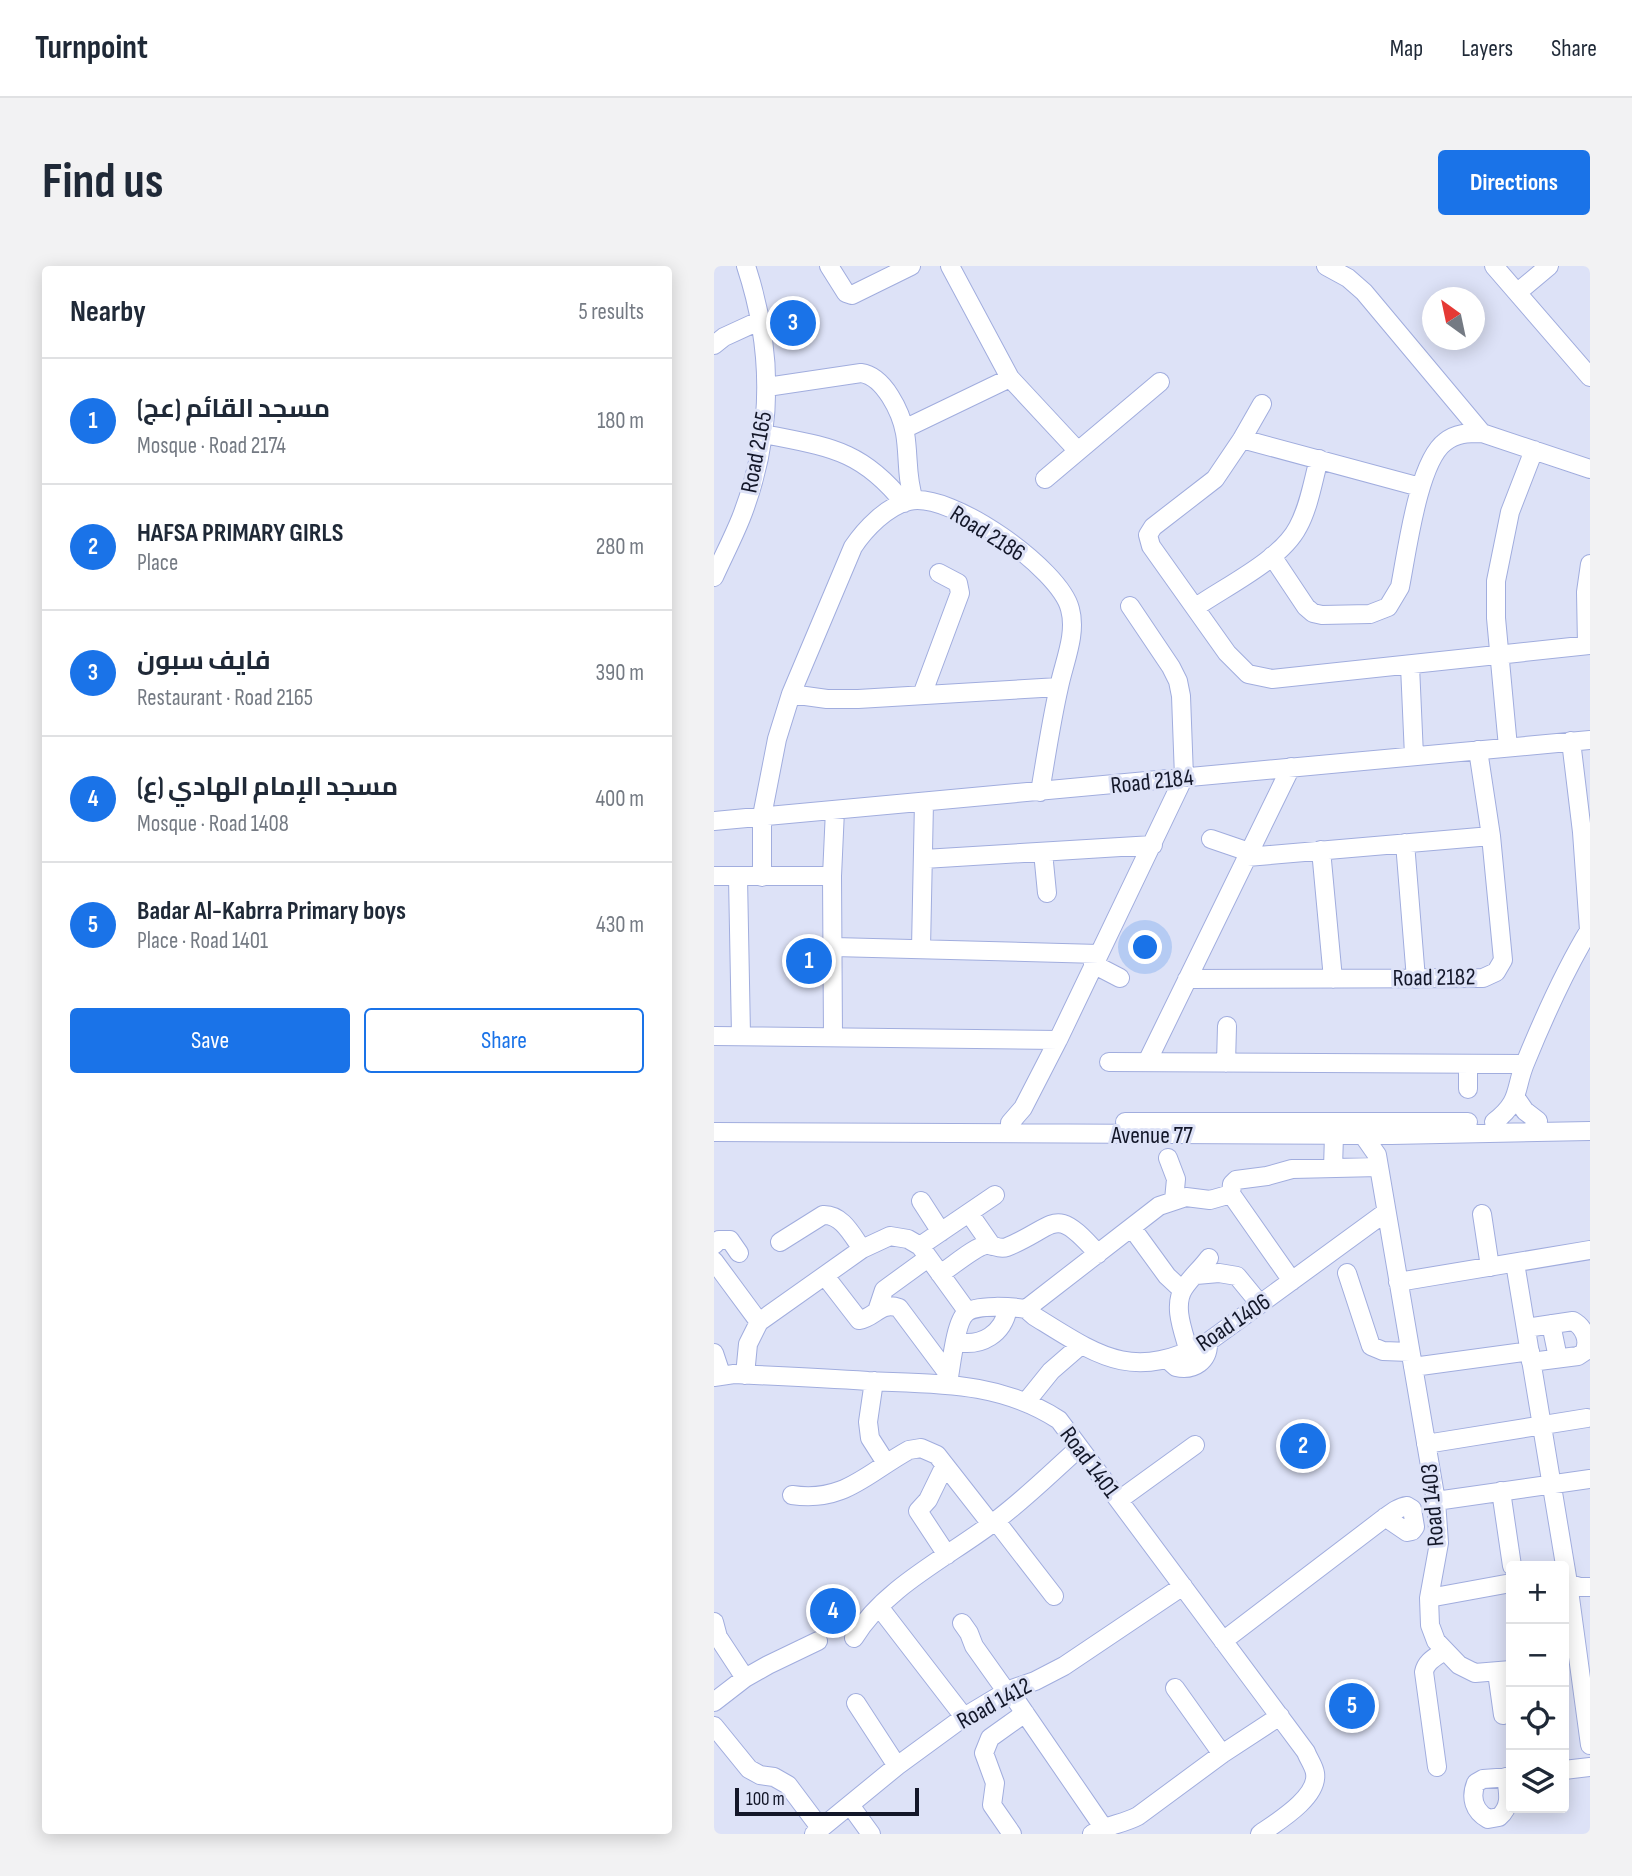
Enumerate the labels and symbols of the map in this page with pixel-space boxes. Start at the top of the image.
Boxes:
north arrow [1422,287,1485,350]
pin: 3 [770,297,816,349]
street label: Road 2165 [734,409,779,495]
street label: Road 2186 [945,499,1031,568]
street label: Road 2184 [1109,763,1195,800]
your location [1128,930,1162,964]
pin: 1 [786,935,832,987]
street label: Road 2182 [1392,962,1476,993]
street label: Avenue 77 [1110,1121,1193,1150]
street label: Road 1406 [1191,1287,1276,1358]
pin: 2 [1280,1420,1326,1472]
street label: Road 1401 [1054,1421,1126,1504]
street label: Road 1403 [1414,1462,1451,1548]
pin: 4 [810,1585,856,1637]
street label: Road 1412 [952,1671,1037,1736]
pin: 5 [1329,1680,1375,1732]
scale bar [735,1785,919,1817]

